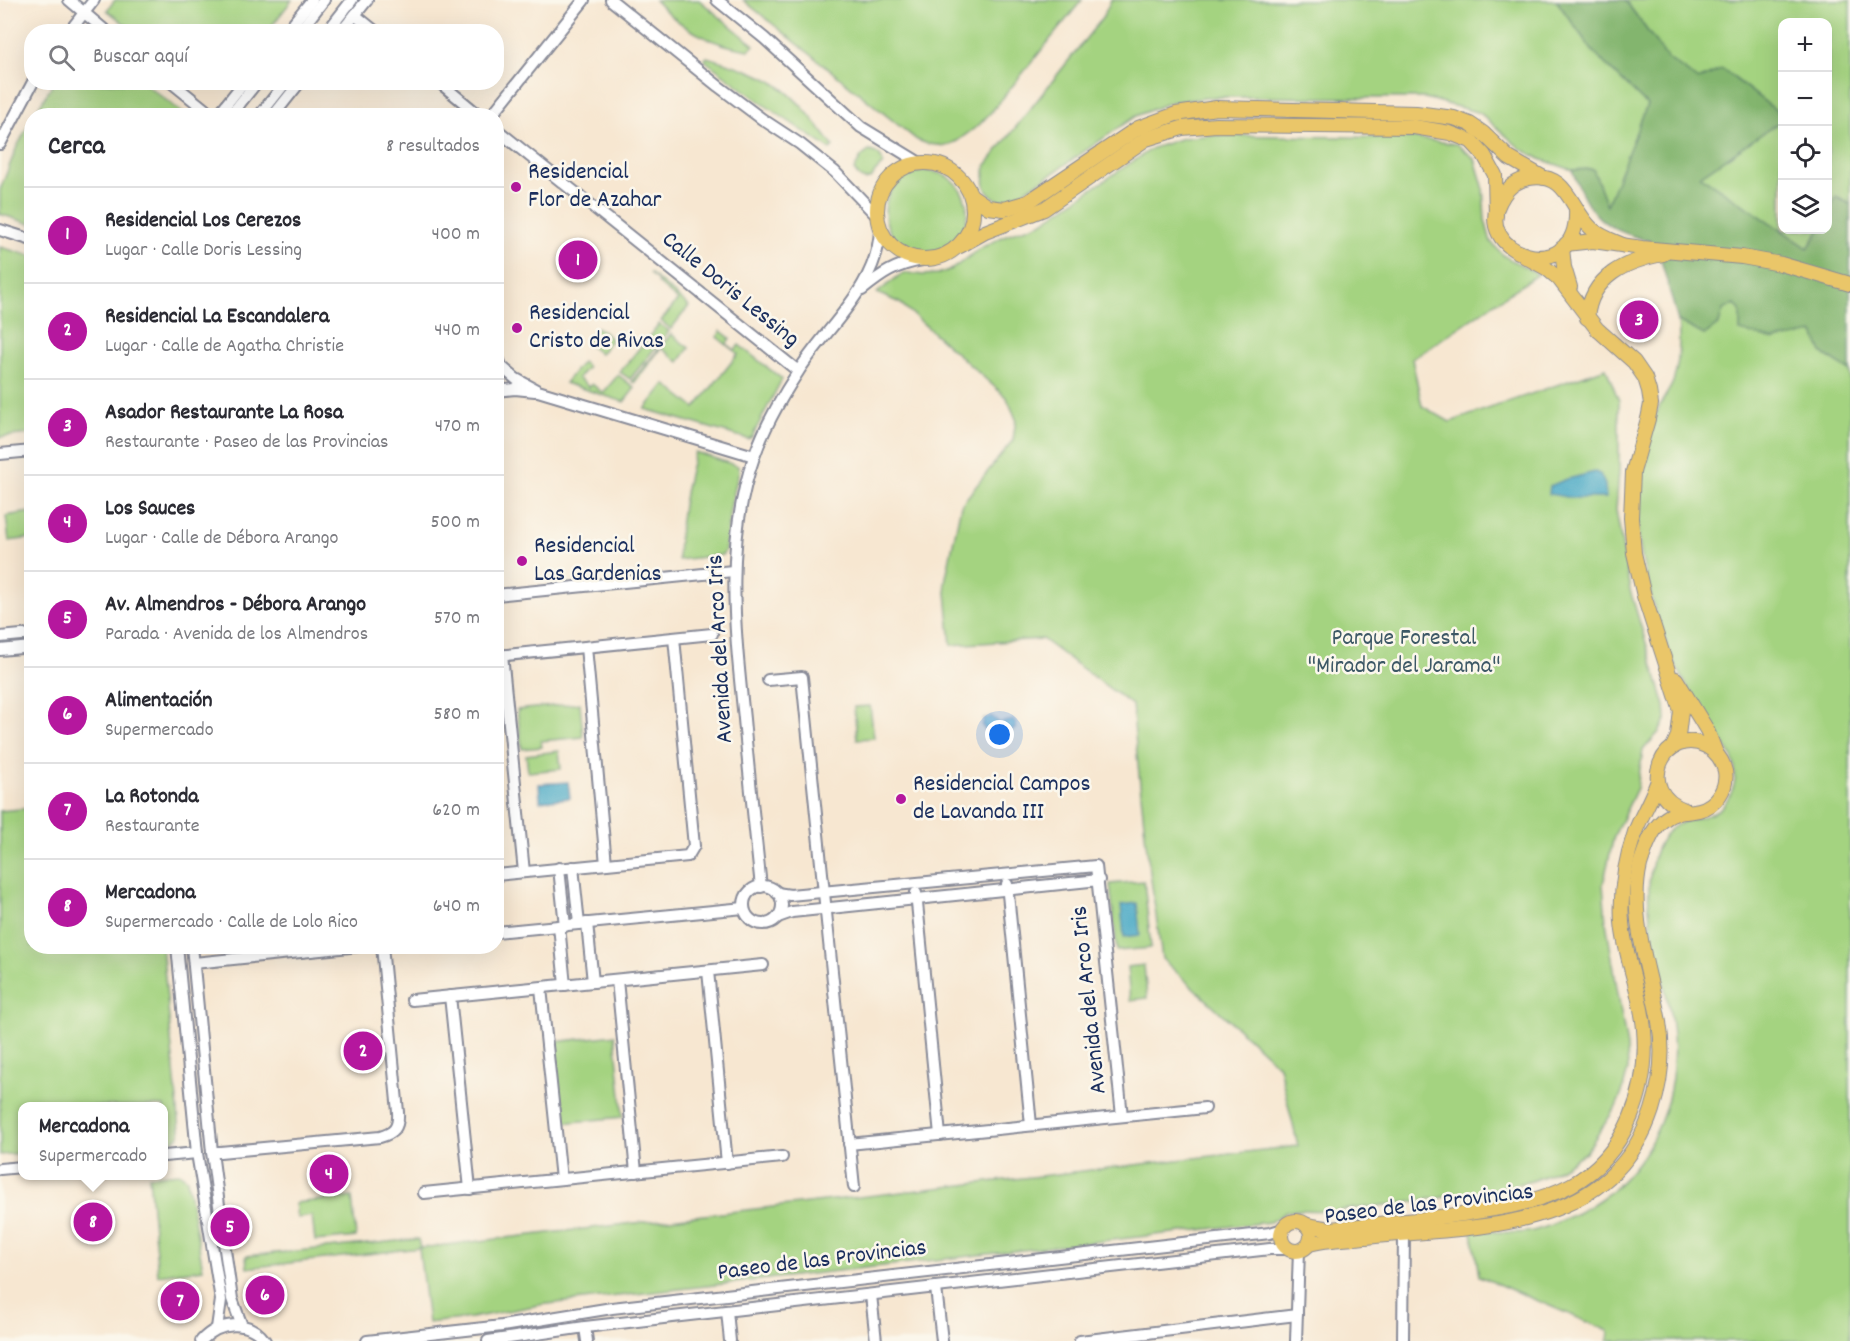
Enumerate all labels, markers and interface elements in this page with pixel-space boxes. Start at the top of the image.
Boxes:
map controls [1778,18,1832,234]
button: + [1778,18,1832,72]
search box [24,24,504,90]
icon: search [45,41,78,74]
text: Buscar aquí [93,42,188,73]
button: − [1778,72,1832,126]
button: locate [1778,126,1832,180]
text: Cerca [48,129,105,166]
text: 8 resultados [386,133,480,161]
place label: Residencial Flor de Azahar [528,156,662,218]
marker: Residencial Flor de Azahar [509,180,523,194]
button: layers [1778,180,1832,234]
text: Residencial Los Cerezos [105,206,301,237]
text: 1 [65,221,70,249]
text: 400 m [432,221,480,249]
street label: Calle Doris Lessing [654,224,806,356]
text: Lugar · Calle Doris Lessing [105,237,302,265]
pin: 1 [558,238,598,282]
place label: Residencial Cristo de Rivas [529,297,664,359]
pin: 3 [1620,298,1658,342]
text: Residencial La Escandalera [105,302,329,333]
text: 2 [63,317,72,345]
text: 440 m [434,317,480,345]
marker: Residencial Cristo de Rivas [510,321,524,335]
text: Lugar · Calle de Agatha Christie [105,333,344,361]
text: Asador Restaurante La Rosa [105,398,343,429]
text: 3 [63,413,72,441]
text: 470 m [435,413,480,441]
text: Restaurante · Paseo de las Provincias [105,429,389,457]
text: Los Sauces [105,494,195,525]
text: 4 [63,509,72,537]
text: 500 m [431,509,480,537]
text: Lugar · Calle de Débora Arango [105,525,339,553]
place label: Residencial Las Gardenias [534,530,662,592]
marker: Residencial Las Gardenias [515,554,529,568]
street label: Avenida del Arco Iris [699,554,743,744]
text: Av. Almendros - Débora Arango [105,590,366,621]
text: 5 [63,605,72,633]
text: 570 m [434,605,480,633]
text: Parada · Avenida de los Almendros [105,621,368,649]
park label: Parque Forestal "Mirador del Jarama" [1308,622,1500,684]
text: Alimentación [105,686,213,717]
text: 6 [63,701,72,729]
text: 580 m [434,701,480,729]
text: Supermercado [105,717,214,745]
your location [985,720,1014,749]
place label: Residencial Campos de Lavanda III [913,768,1091,830]
text: La Rotonda [105,782,199,813]
marker: Residencial Campos de Lavanda III [894,792,908,806]
text: 7 [64,797,71,825]
text: 620 m [432,797,480,825]
text: Restaurante [105,813,200,841]
text: Mercadona [105,878,196,909]
text: 8 [63,893,72,921]
text: 640 m [433,893,480,921]
street label: Avenida del Arco Iris [1063,904,1117,1096]
text: Supermercado · Calle de Lolo Rico [105,909,358,937]
pin: 2 [344,1028,382,1074]
popup [18,1102,168,1180]
text: Mercadona [39,1112,129,1143]
text: Supermercado [39,1143,147,1171]
pin: 4 [310,1152,348,1196]
street label: Paseo de las Provincias [1323,1175,1535,1235]
pin: 8 [74,1200,112,1244]
pin: 5 [210,1204,250,1250]
street label: Paseo de las Provincias [716,1231,928,1291]
pin: 6 [246,1272,284,1318]
pin: 7 [160,1278,200,1324]

